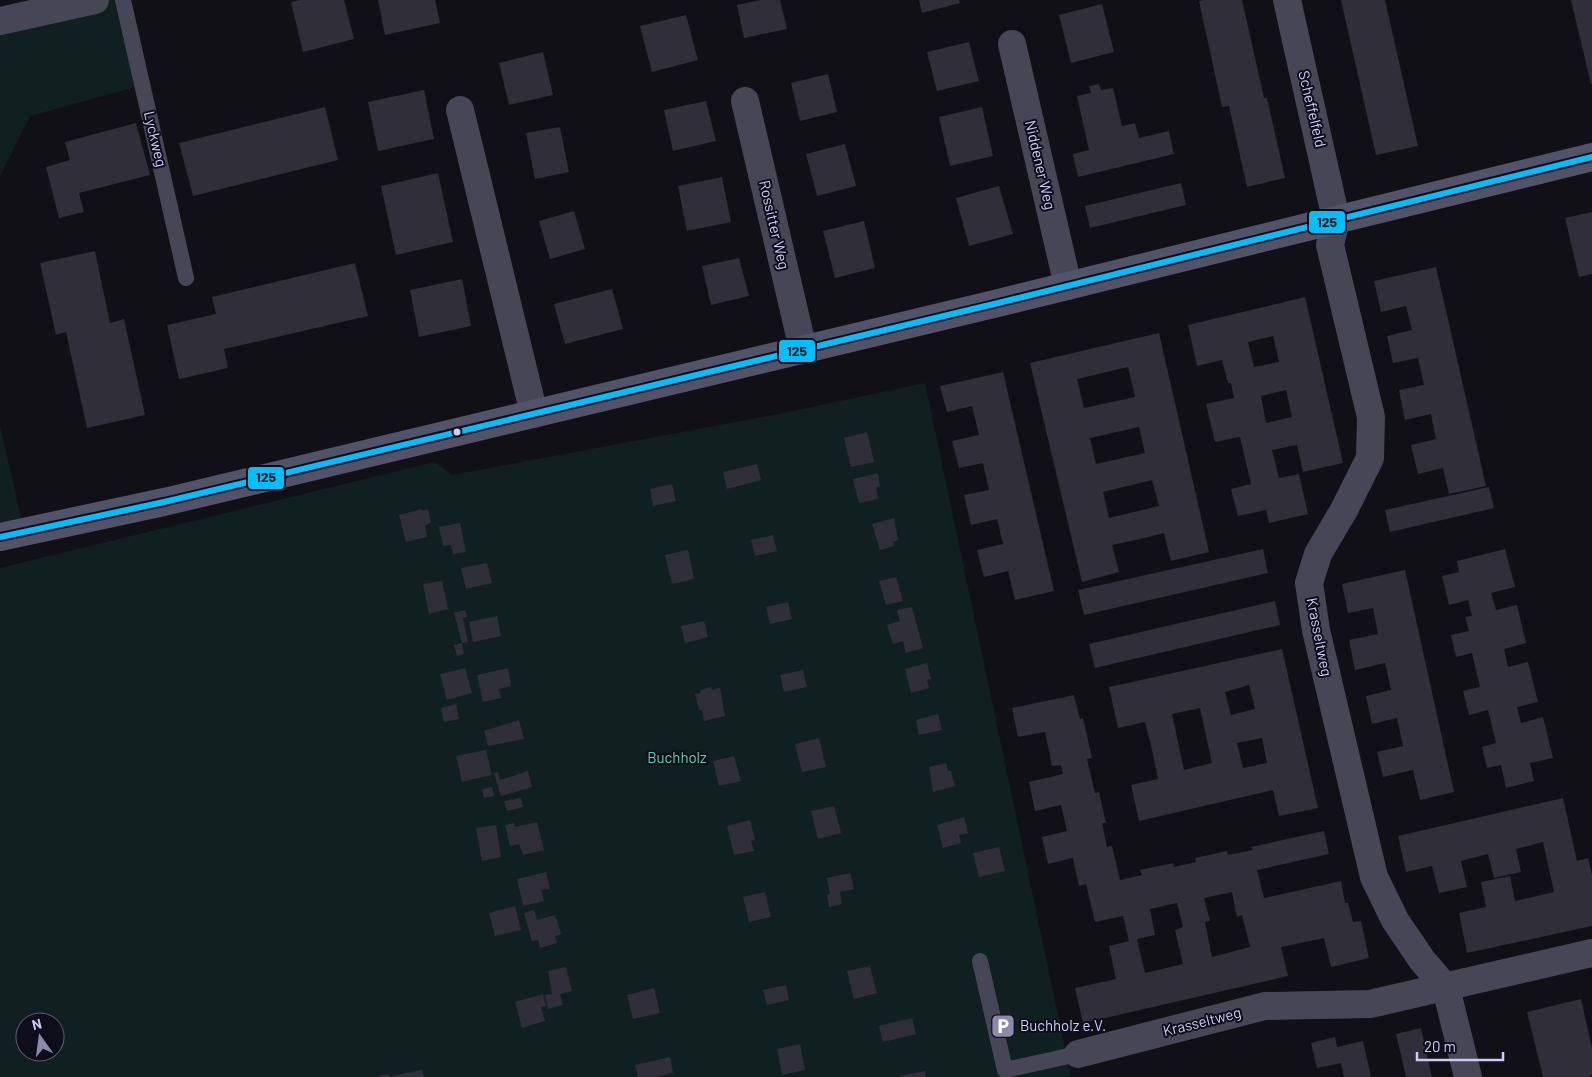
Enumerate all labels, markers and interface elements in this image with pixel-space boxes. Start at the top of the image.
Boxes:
street label: Scheffelfeld [1295,69,1331,149]
street label: Lyckweg [141,109,171,169]
street label: Niddener Weg [1022,118,1060,211]
street label: Rossitter Weg [756,178,794,271]
line badge: 125 [1308,210,1346,234]
text: 125 [1317,213,1338,230]
line badge: 125 [778,339,816,363]
text: 125 [787,342,808,359]
unlabelled marker [452,427,462,437]
line badge: 125 [247,466,285,490]
text: 125 [256,468,277,485]
street label: Krasseltweg [1304,596,1336,678]
park label: Buchholz [647,748,707,766]
street label: Krasseltweg [1161,1003,1243,1039]
north arrow [15,1012,65,1062]
parking icon: Buchholz e.V. [990,1013,1016,1039]
text: N [30,1015,43,1033]
place label: Buchholz e.V. [1020,1016,1106,1034]
scale bar [1417,1030,1503,1062]
text: 20 m [1424,1037,1456,1055]

